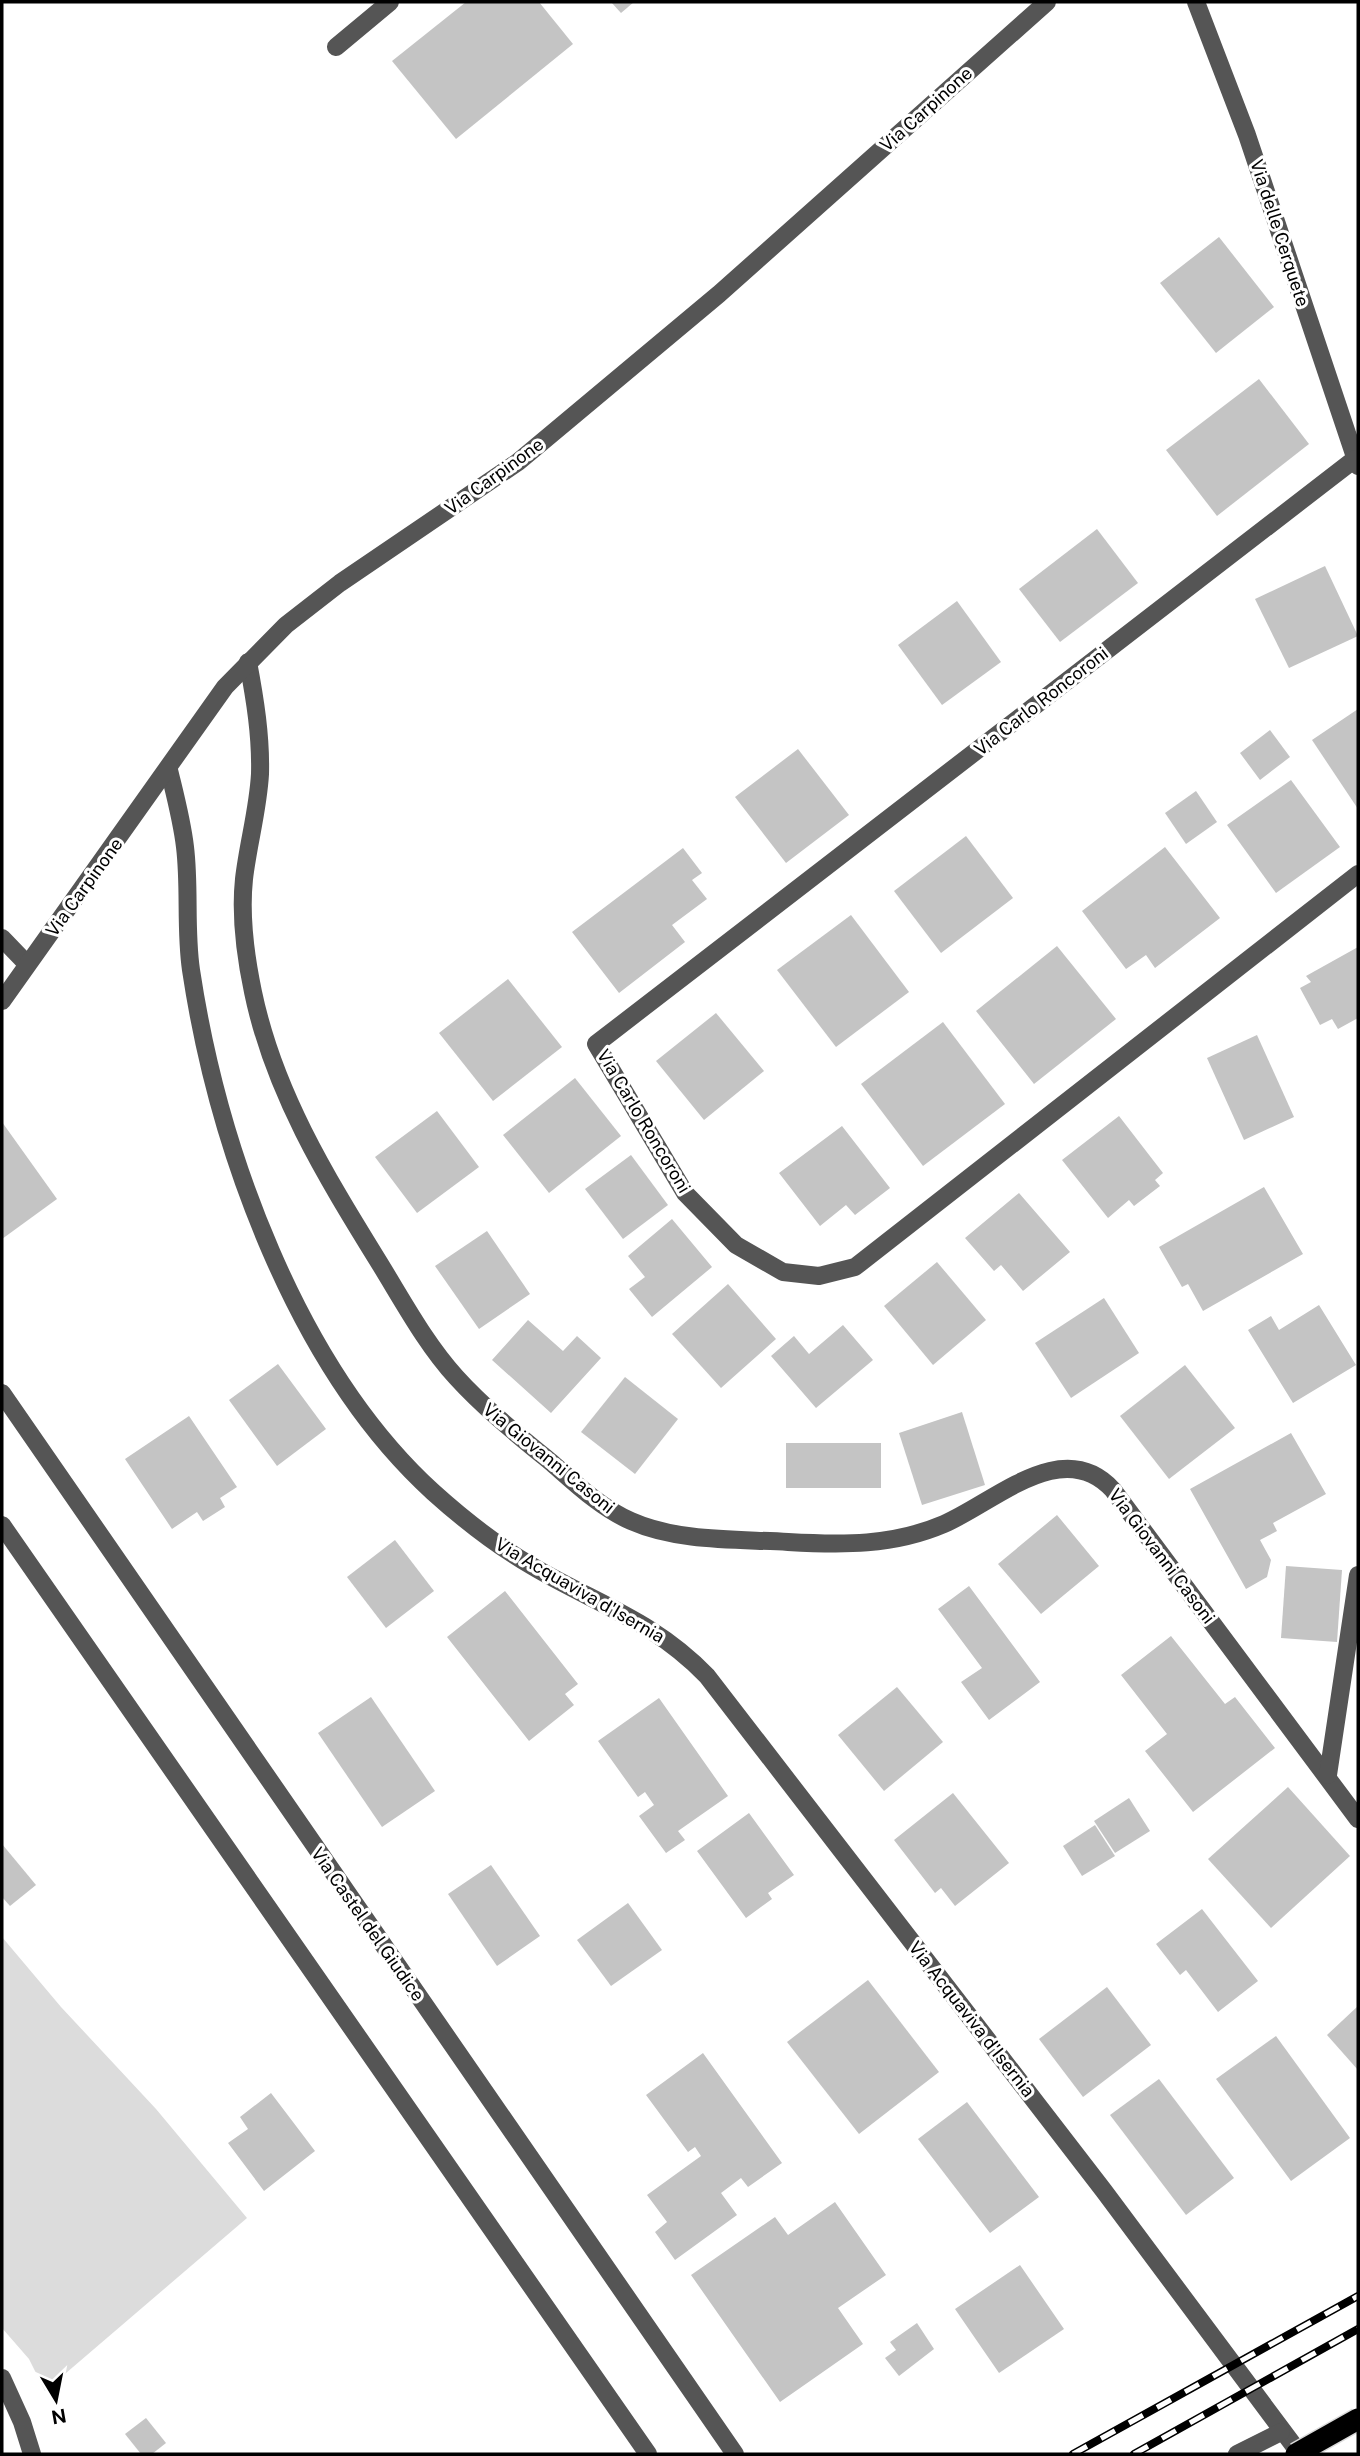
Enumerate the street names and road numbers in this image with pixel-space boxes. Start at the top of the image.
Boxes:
street label: Via Carpinone [876,62,976,156]
street label: Via delle Cerquete [1246,157,1314,309]
street label: Via Carpinone [441,433,547,519]
street label: Via Carlo Roncoroni [970,642,1112,760]
street label: Via Carpinone [41,834,127,940]
street label: Via Carlo Roncoroni [593,1045,695,1197]
street label: Via Giovanni Casoni [479,1398,619,1518]
street label: Via Giovanni Casoni [1105,1485,1219,1627]
street label: Via Acquaviva d'Isernia [492,1533,668,1647]
street label: Via Castel del Giudice [307,1843,429,2005]
street label: Via Acquaviva d'Isernia [905,1937,1039,2101]

